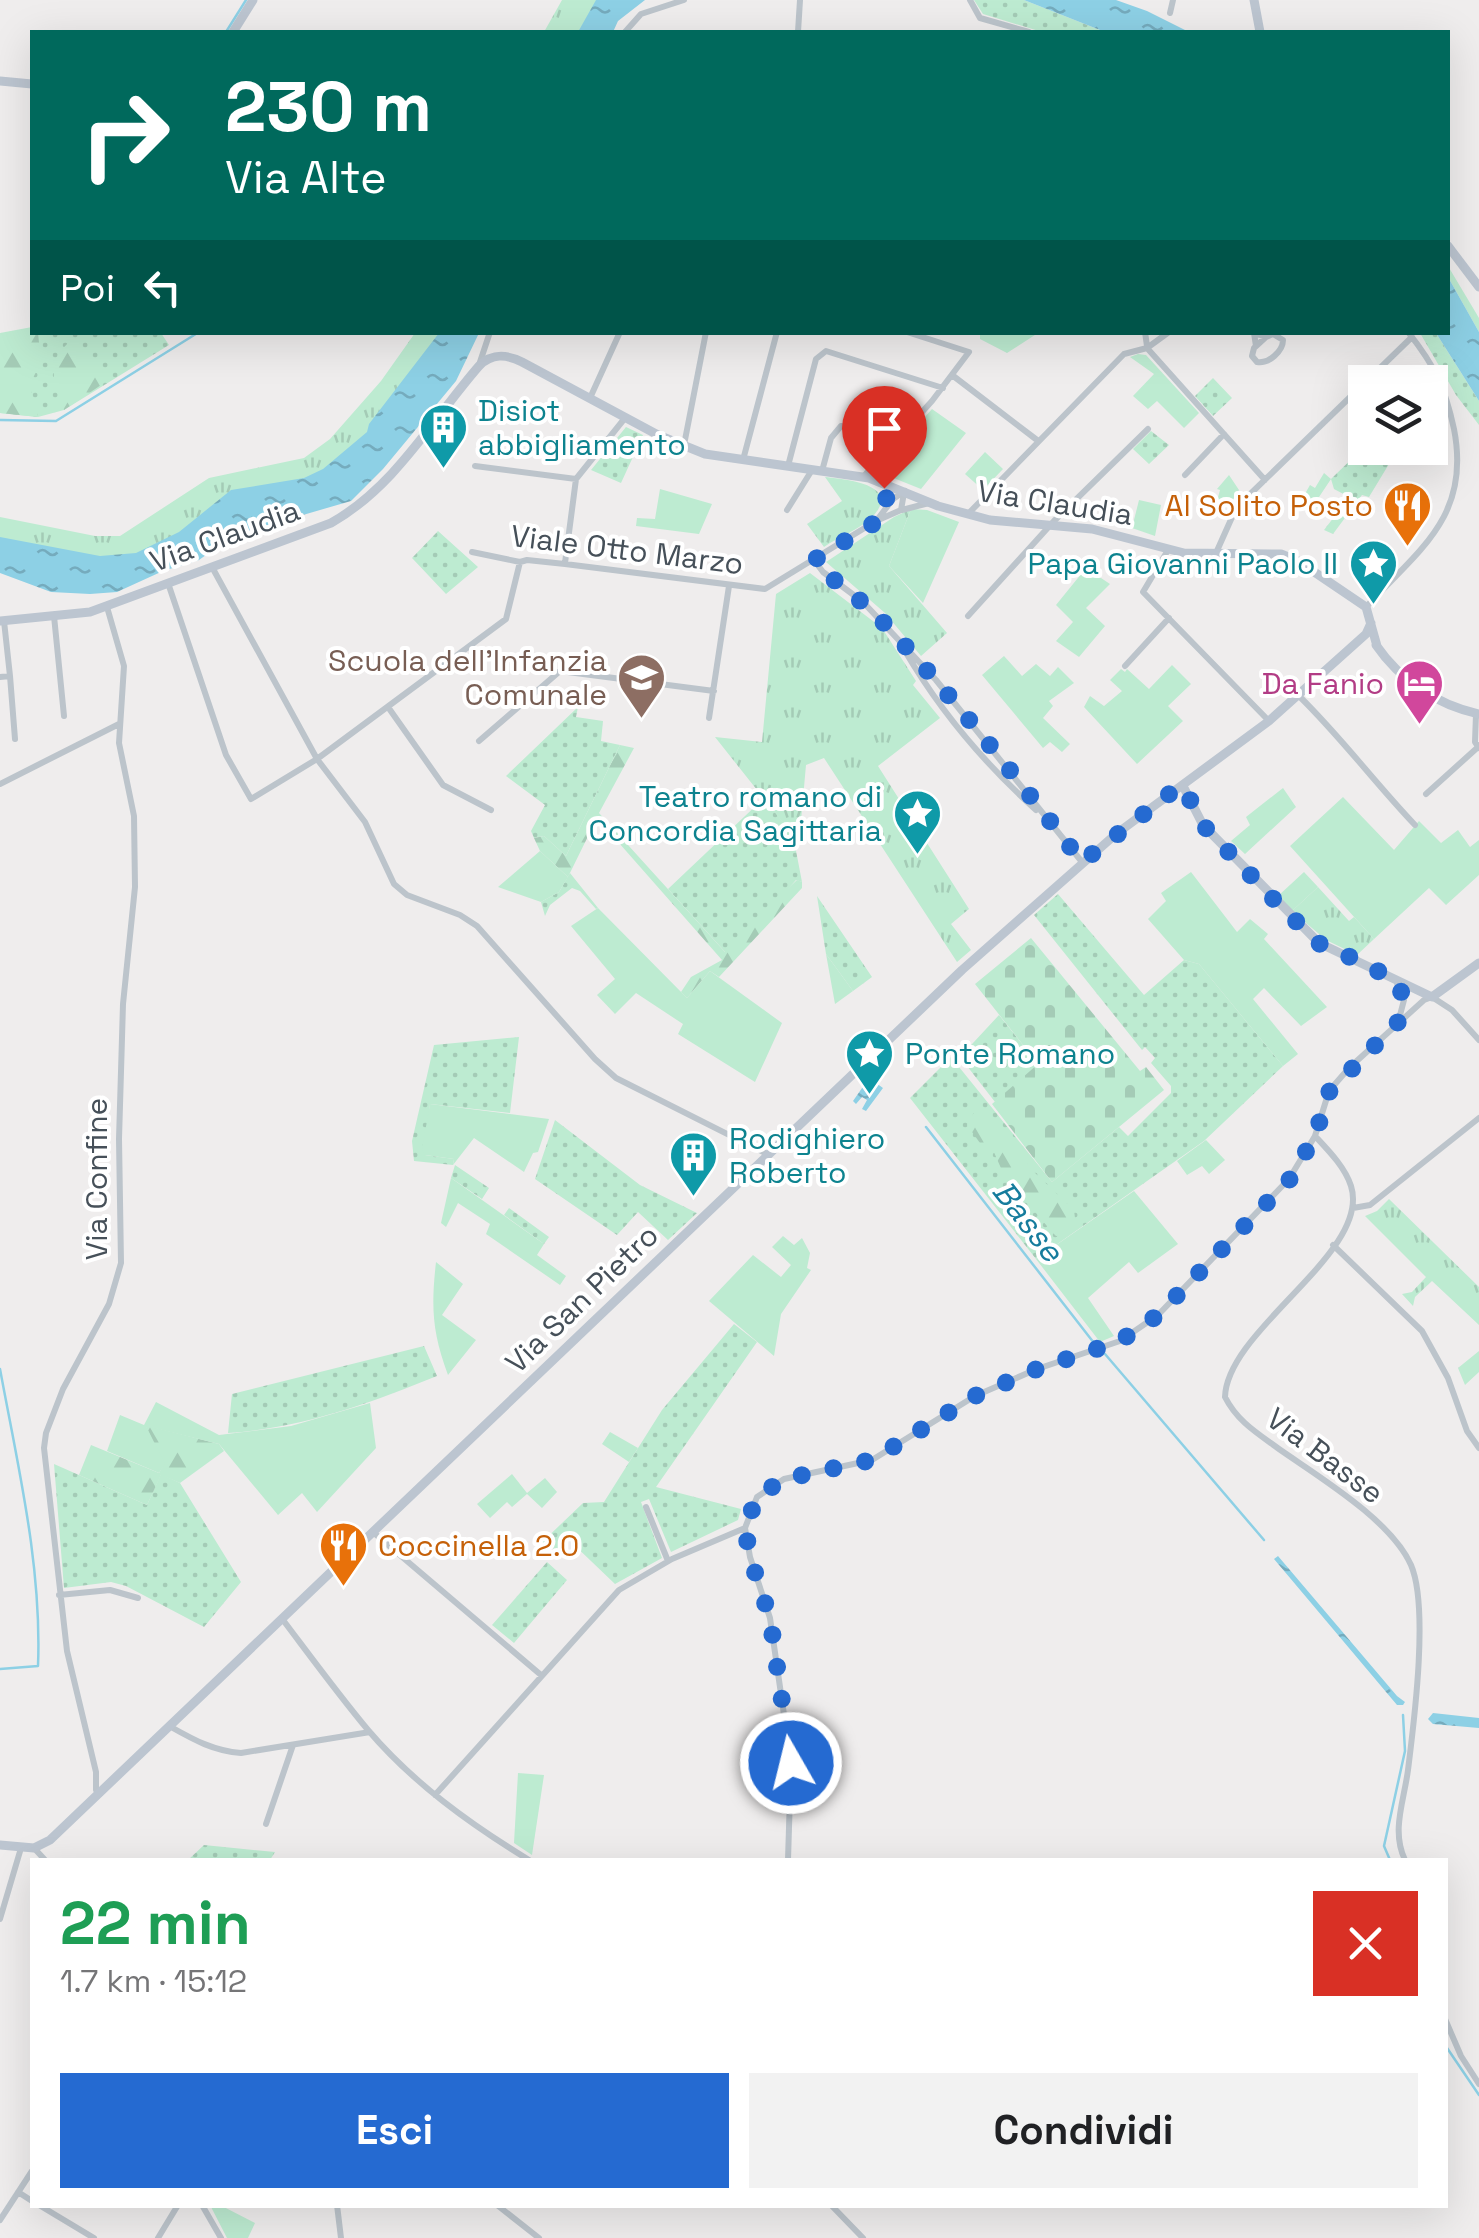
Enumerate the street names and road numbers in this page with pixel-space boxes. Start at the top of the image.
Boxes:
street label: Via Claudia [975,471,1135,534]
street label: Via Claudia [145,490,305,581]
street label: Viale Otto Marzo [509,516,746,583]
street label: Via Confine [77,1098,116,1260]
street label: Via San Pietro [497,1216,667,1382]
street label: Via Basse [1259,1399,1392,1512]

